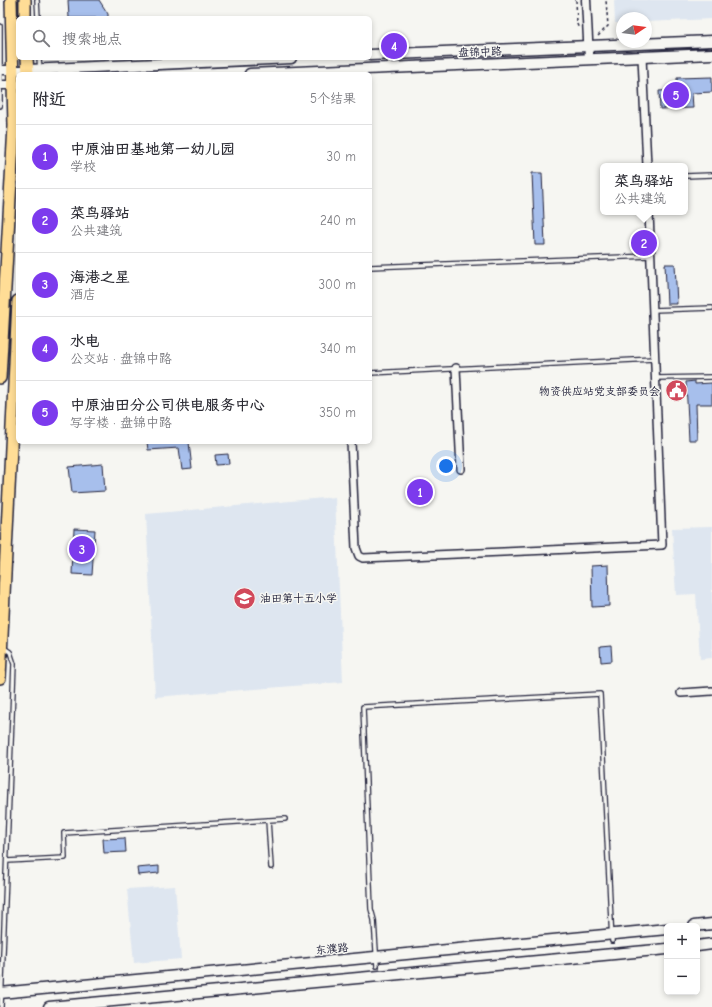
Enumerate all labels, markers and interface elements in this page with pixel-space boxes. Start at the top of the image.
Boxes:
north arrow [616,12,652,48]
search box [16,16,372,60]
icon: search [30,27,52,49]
text: 搜索地点 [62,30,122,48]
pin: 4 [381,31,407,61]
street label: 盘锦中路 [458,45,502,59]
pin: 5 [663,80,689,110]
text: 附近 [32,90,66,109]
text: 5个结果 [310,91,356,106]
text: 中原油田基地第一幼儿园 [70,140,235,158]
text: 1 [42,149,48,164]
text: 30 m [326,149,356,164]
text: 学校 [70,159,96,174]
popup [600,163,688,215]
text: 菜鸟驿站 [614,172,674,190]
text: 公共建筑 [614,191,666,206]
text: 菜鸟驿站 [70,204,130,222]
text: 2 [42,213,48,228]
text: 240 m [320,213,356,228]
text: 公共建筑 [70,223,122,238]
pin: 2 [631,228,657,258]
text: 海港之星 [70,268,130,286]
text: 3 [42,277,48,292]
text: 300 m [318,277,356,292]
text: 酒店 [70,287,96,302]
text: 水电 [70,332,100,350]
text: 4 [42,341,48,356]
text: 340 m [320,341,356,356]
text: 公交站 · 盘锦中路 [70,351,172,366]
public building icon: 物资供应站党支部委员会 [663,378,689,404]
place label: 物资供应站党支部委员会 [539,385,660,398]
text: 中原油田分公司供电服务中心 [70,396,265,414]
text: 5 [42,405,48,420]
text: 350 m [319,405,356,420]
text: 写字楼 · 盘锦中路 [70,415,172,430]
your location [436,456,456,476]
pin: 1 [407,477,433,507]
pin: 3 [69,534,95,564]
school or university icon: 油田第十五小学 [232,585,258,611]
place label: 油田第十五小学 [260,592,337,605]
map controls [664,923,700,995]
button: + [664,923,700,959]
street label: 东濮路 [315,941,349,957]
button: − [664,959,700,995]

